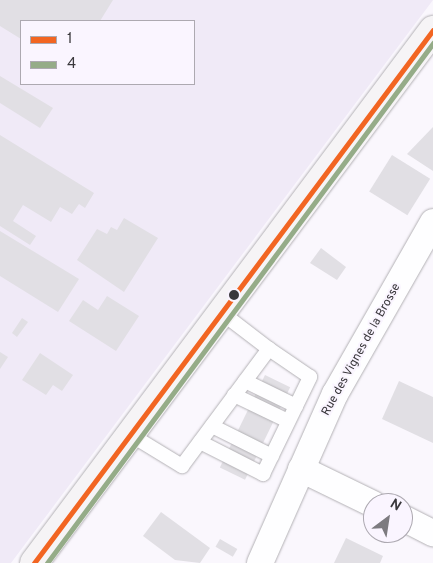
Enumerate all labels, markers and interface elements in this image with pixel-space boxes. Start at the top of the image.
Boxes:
legend [20,20,195,85]
text: 1 [67,30,73,49]
text: 4 [67,55,76,74]
street label: Rue des Vignes de la Brosse [319,281,405,419]
unlabelled marker [229,290,239,300]
north arrow [363,493,413,543]
text: N [387,496,404,515]

